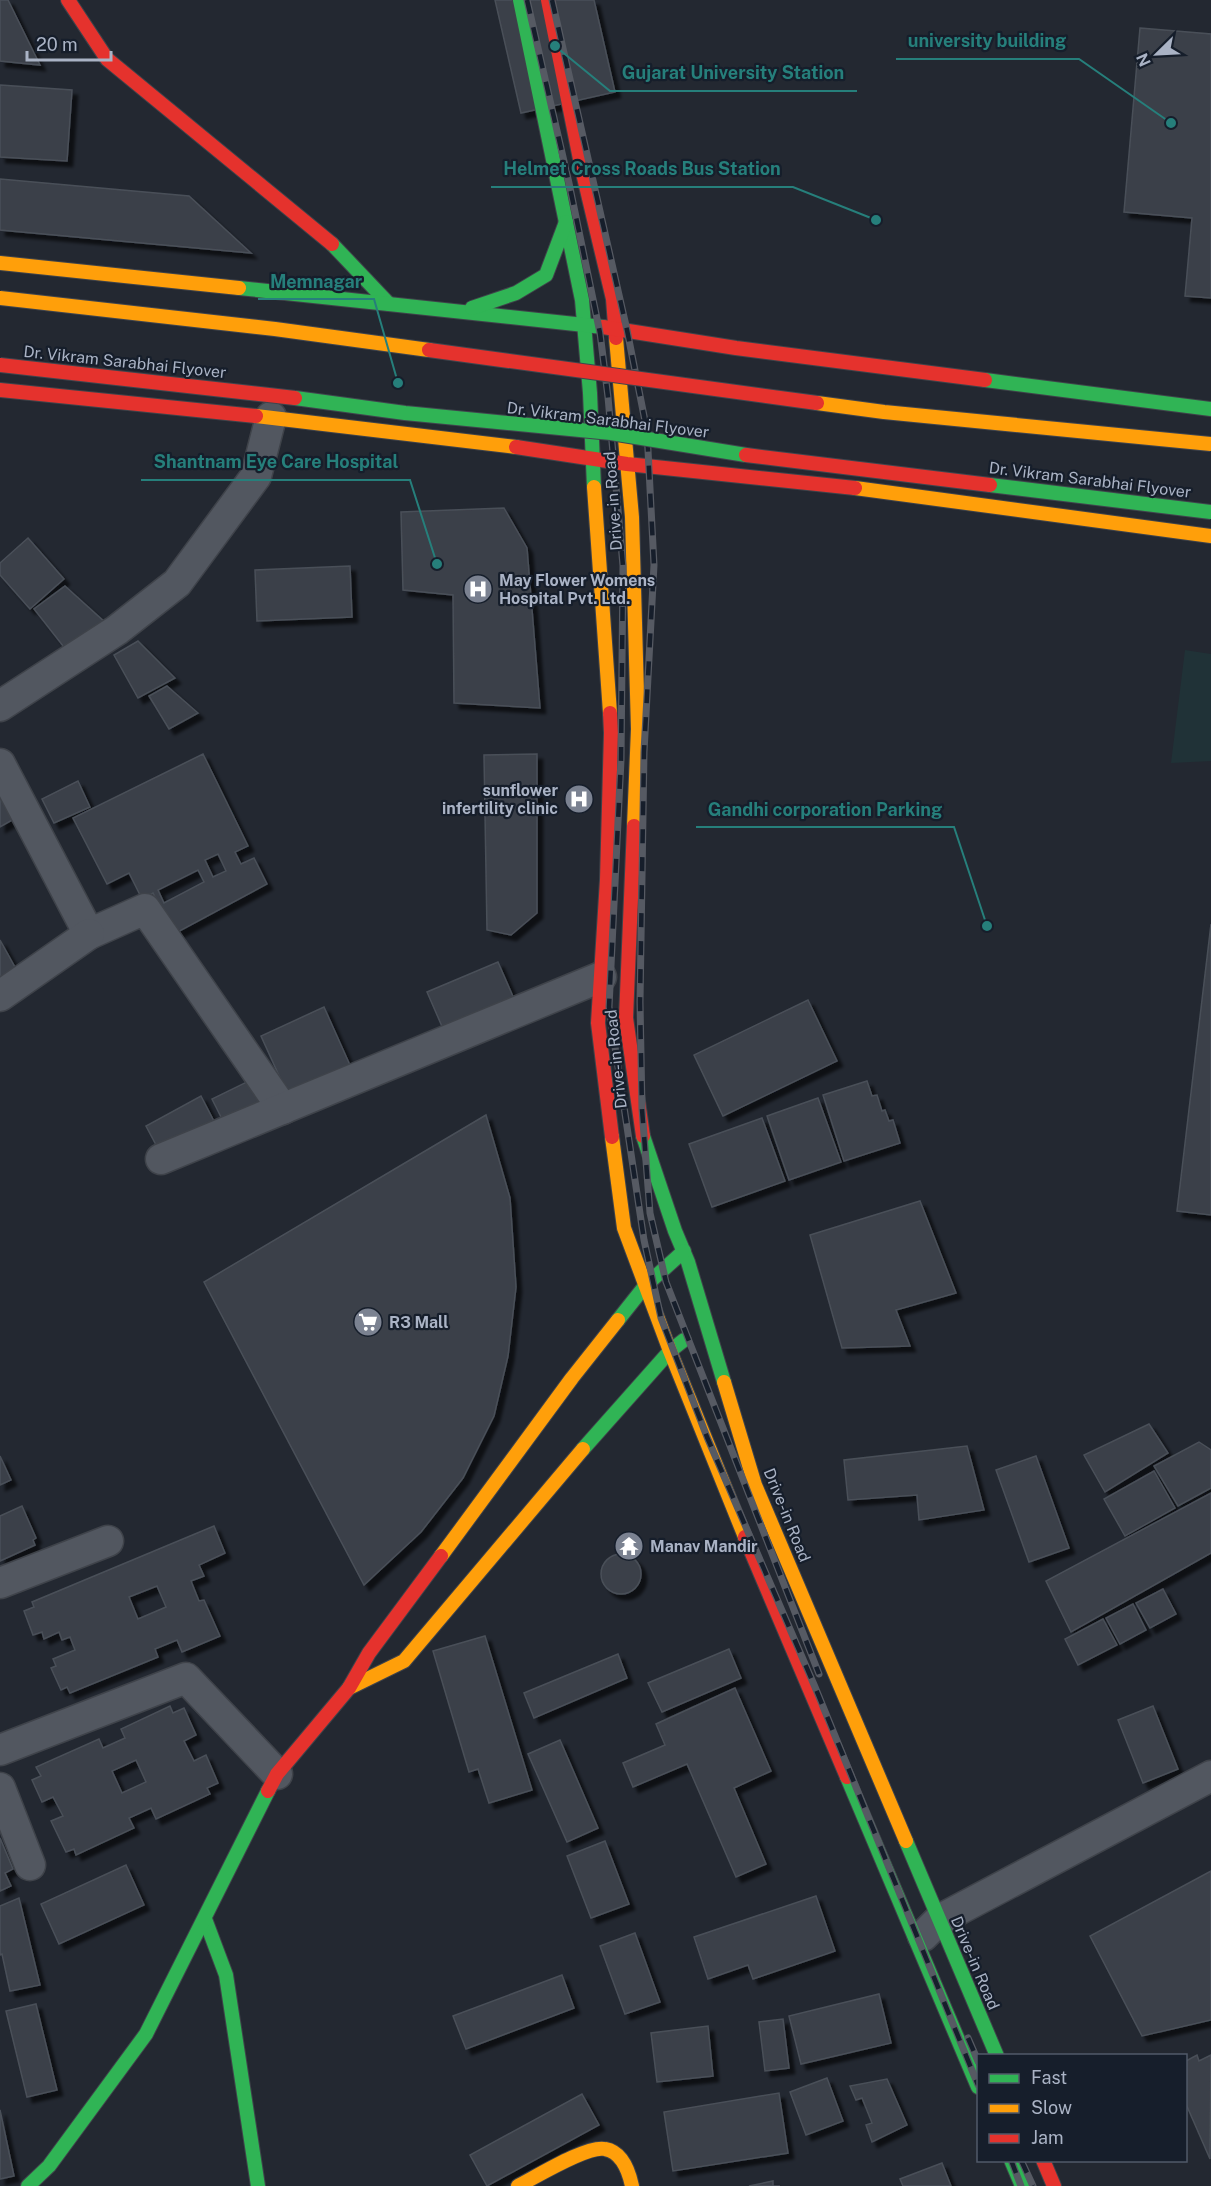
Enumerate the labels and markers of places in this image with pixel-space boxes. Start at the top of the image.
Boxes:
callout: university building [896,23,1079,59]
callout: Gujarat University Station [610,55,857,91]
callout: Helmet Cross Roads Bus Station [491,151,793,187]
callout: Memnagar [258,263,374,299]
callout: Shantnam Eye Care Hospital [141,444,410,480]
place label: May Flower Womens Hospital Pvt. Ltd. [499,571,655,608]
hospital icon: May Flower Womens Hospital Pvt. Ltd. [462,573,494,605]
place label: sunflower infertility clinic [442,781,558,818]
hospital icon: sunflower infertility clinic [563,783,595,815]
callout: Gandhi corporation Parking [696,791,954,827]
supermarket icon: R3 Mall [352,1306,384,1338]
place label: R3 Mall [389,1313,448,1332]
temple icon: Manav Mandir [613,1530,645,1562]
place label: Manav Mandir [650,1537,758,1556]

